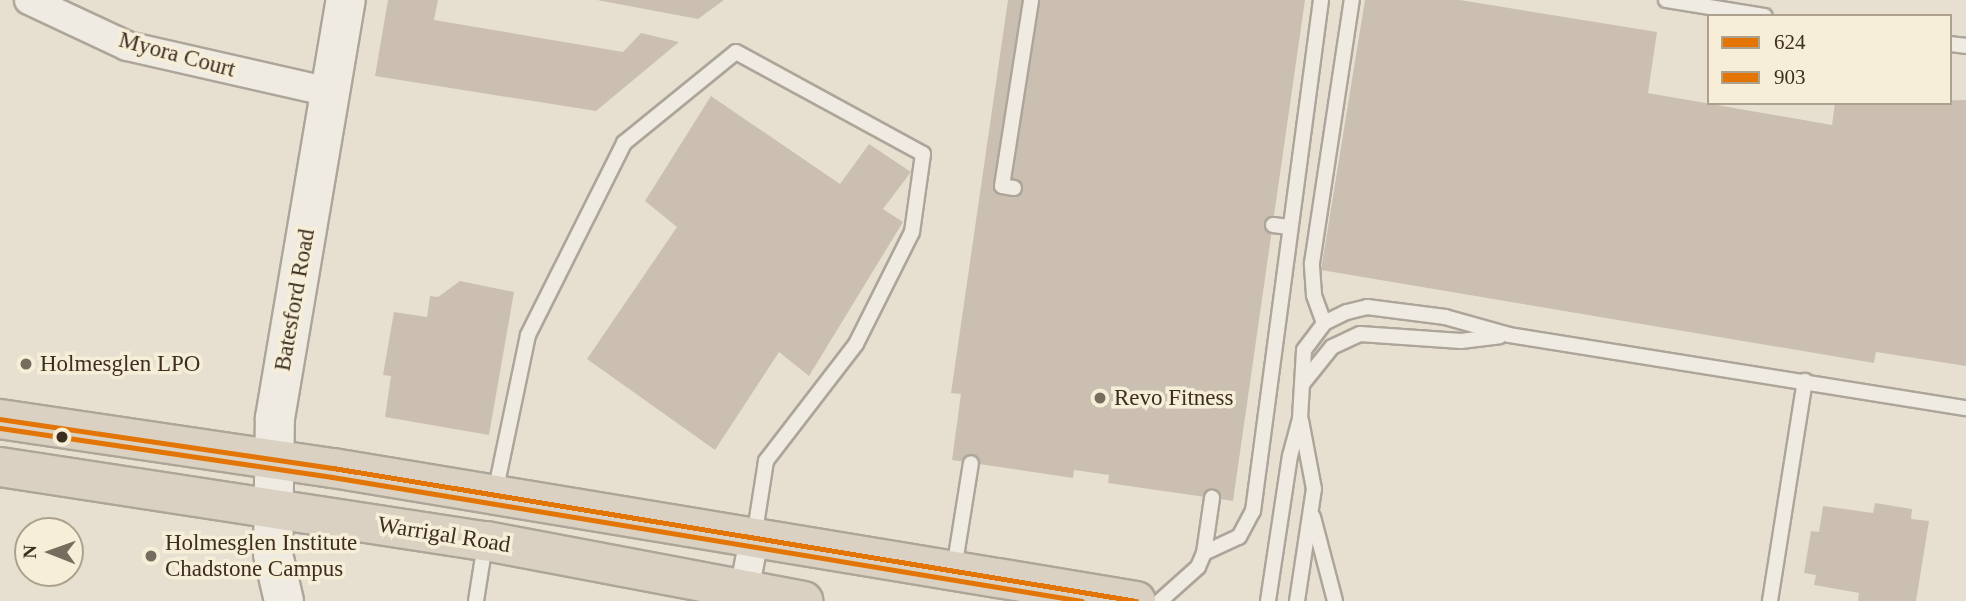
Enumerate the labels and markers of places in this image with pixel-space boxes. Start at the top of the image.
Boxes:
place label: Holmesglen LPO [40,350,200,378]
marker: Holmesglen LPO [18,356,34,372]
place label: Revo Fitness [1114,384,1233,412]
marker: Revo Fitness [1092,390,1108,406]
unlabelled marker [55,430,69,444]
place label: Holmesglen Institute Chadstone Campus [165,529,357,583]
marker: Holmesglen Institute Chadstone Campus [143,548,159,564]

